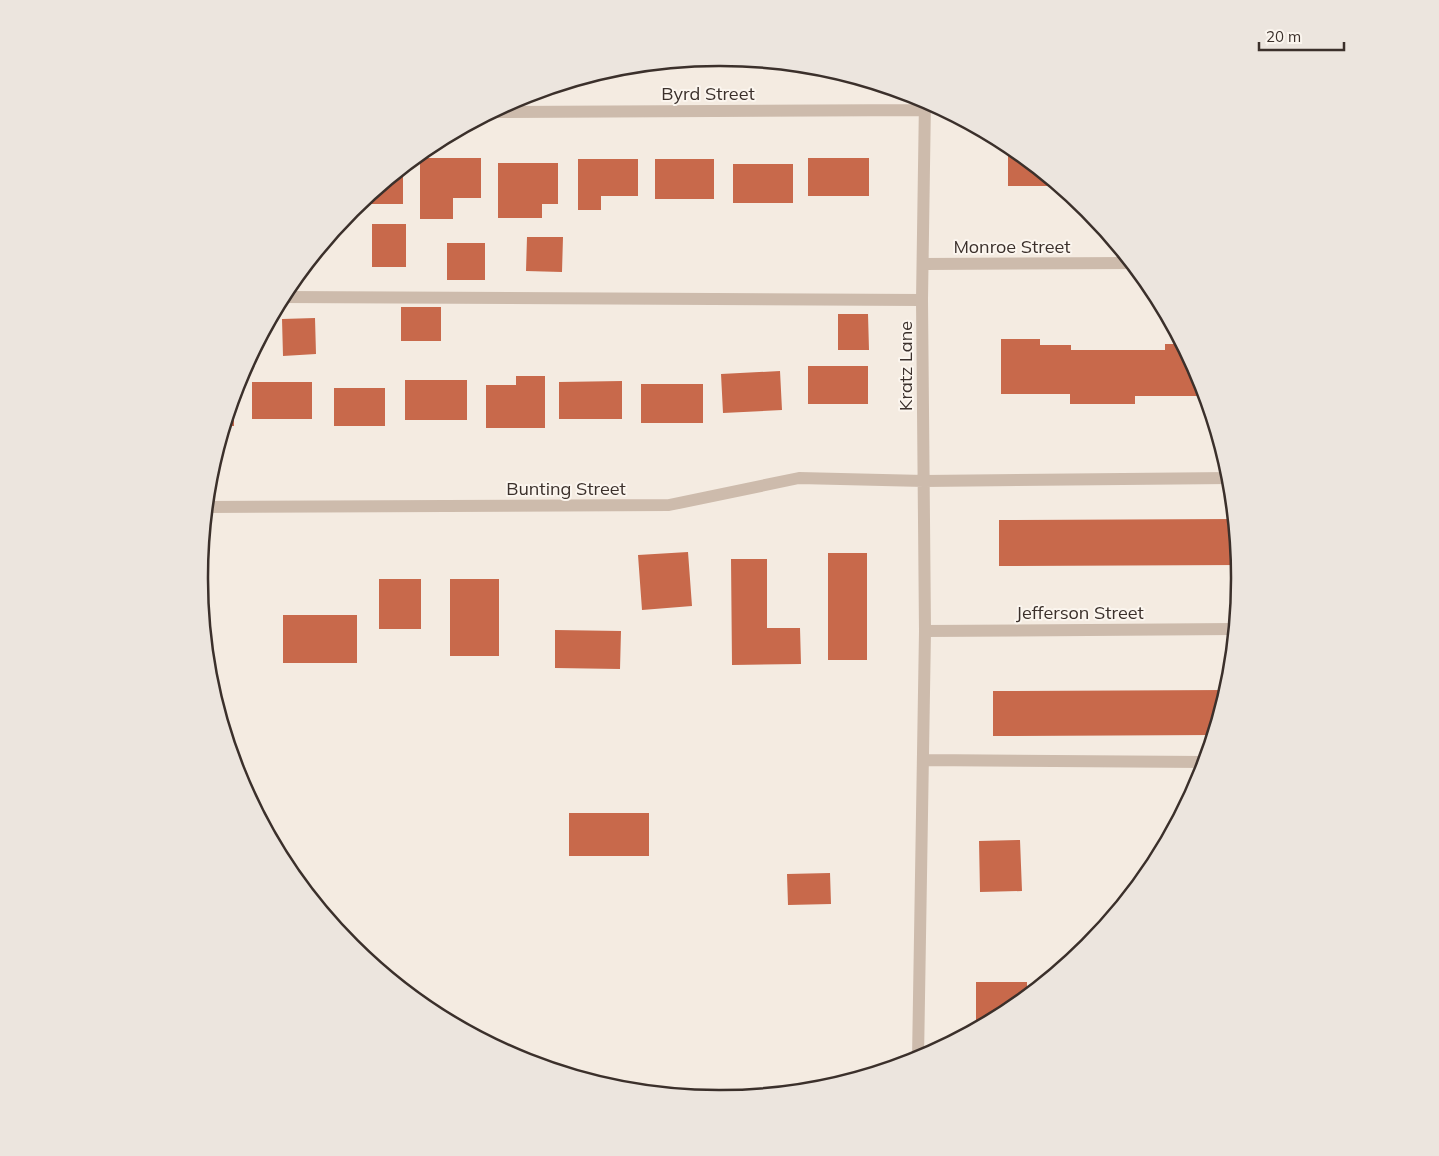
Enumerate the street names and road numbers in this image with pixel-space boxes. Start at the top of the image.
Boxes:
street label: Byrd Street [661,82,755,105]
street label: Monroe Street [953,235,1071,258]
street label: Kratz Lane [894,321,917,411]
street label: Bunting Street [506,477,626,500]
street label: Jefferson Street [1016,601,1144,624]

